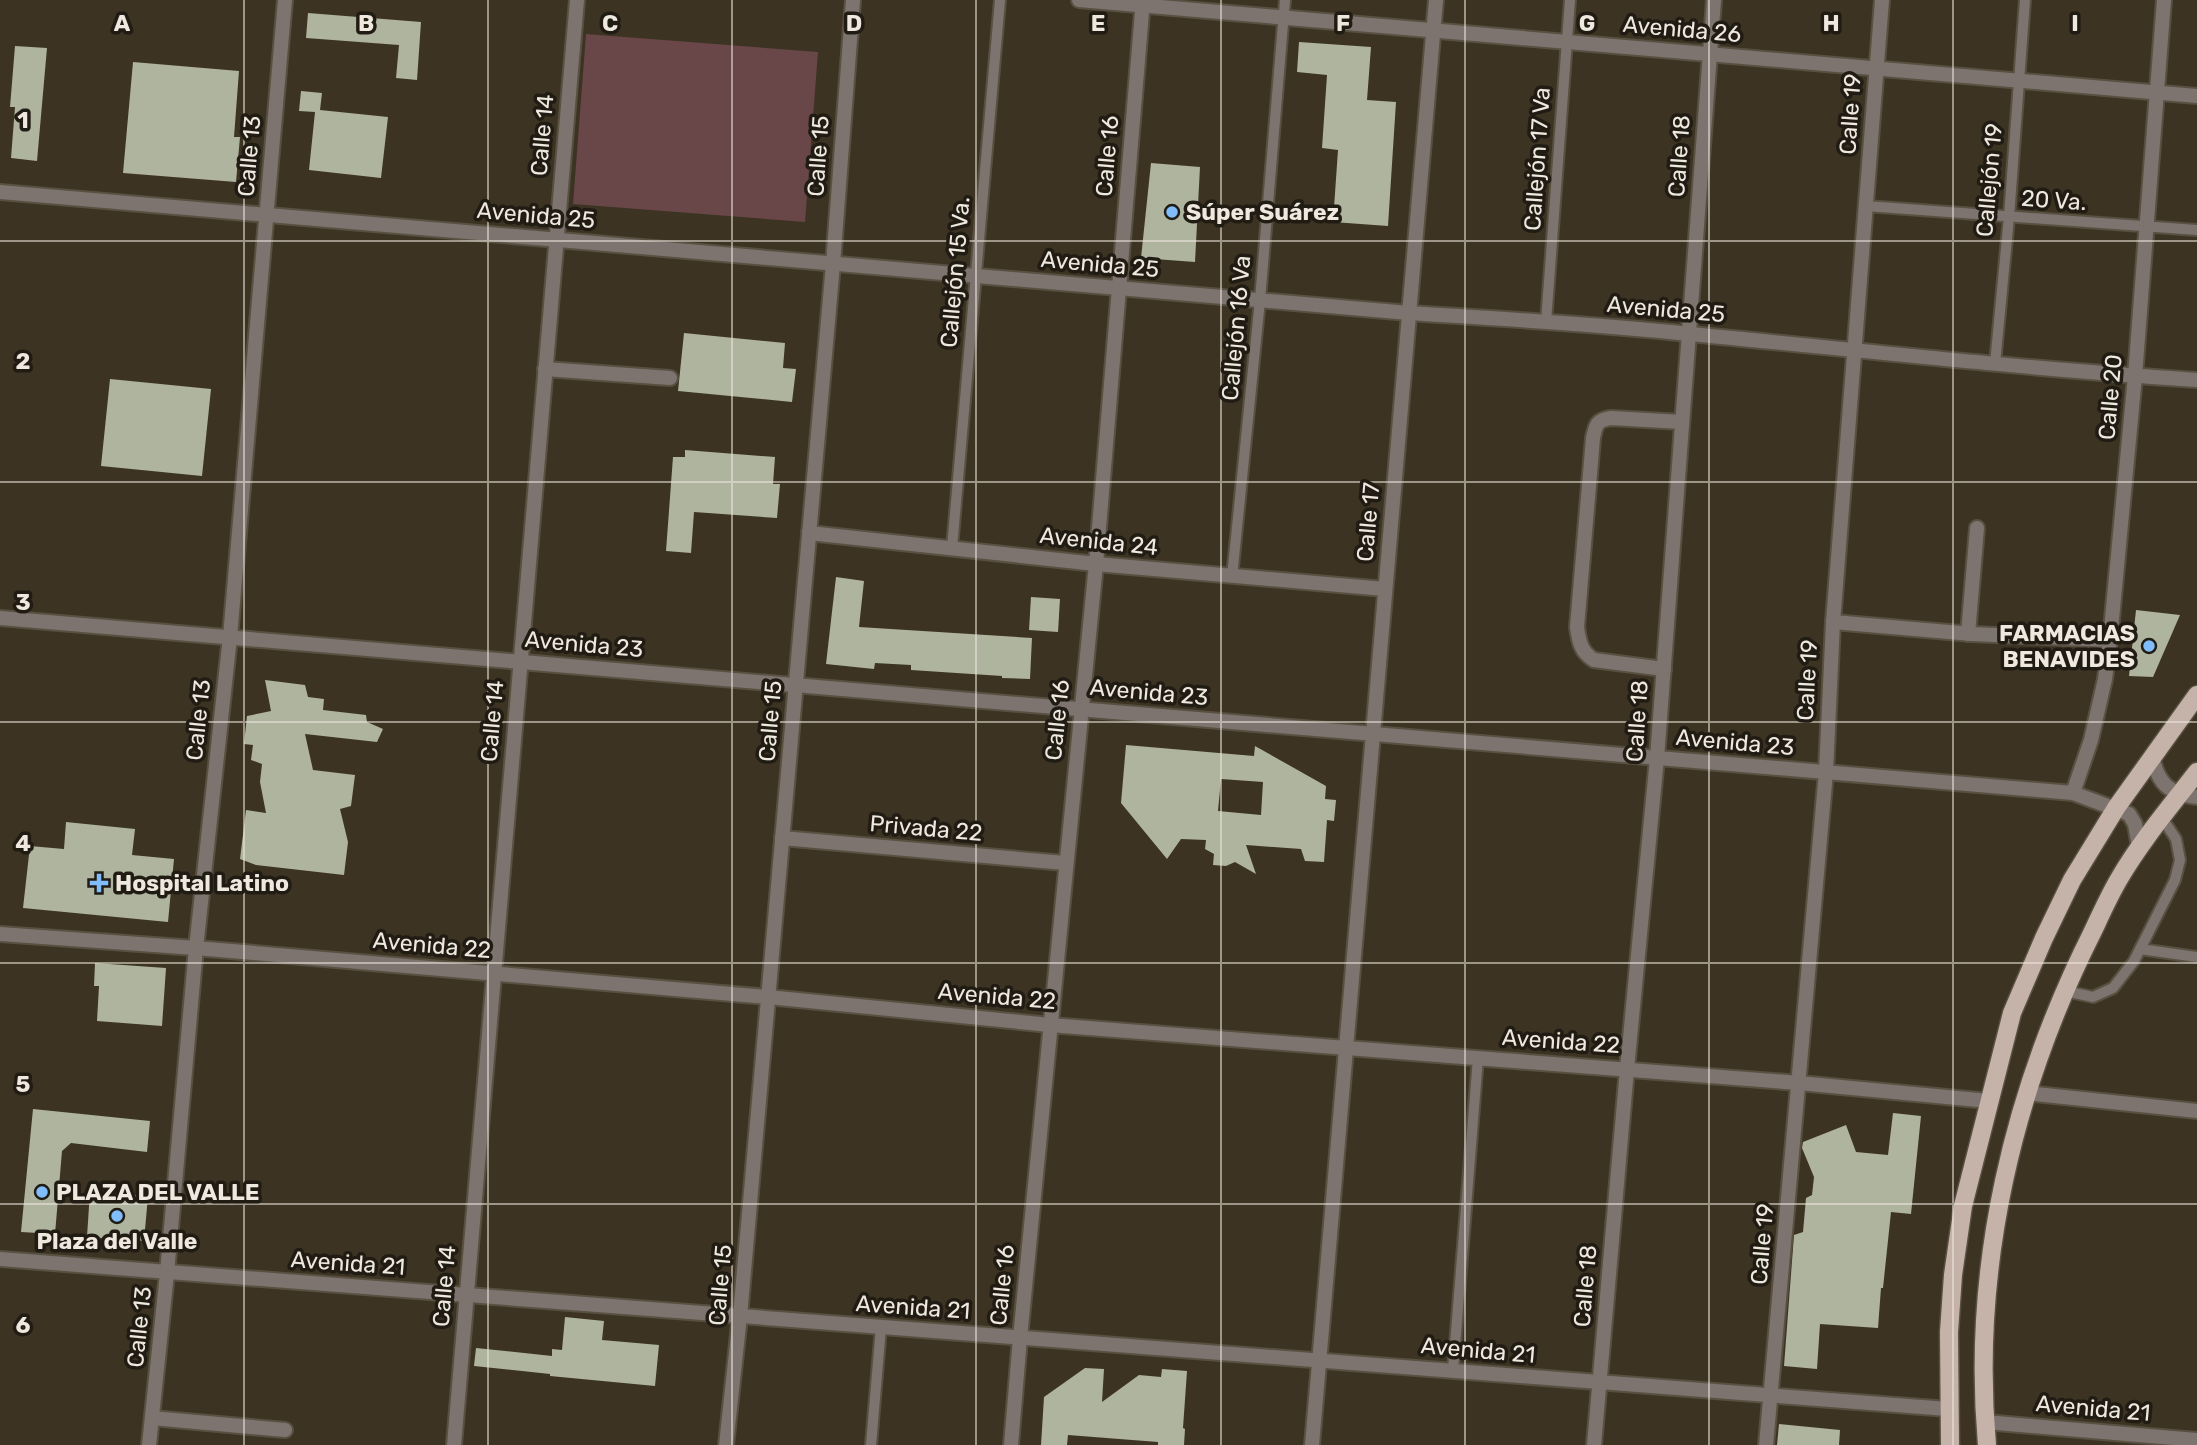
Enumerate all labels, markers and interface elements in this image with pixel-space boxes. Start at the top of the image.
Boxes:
text: A [114,9,131,37]
text: B [358,9,374,37]
text: C [602,9,618,37]
text: D [846,9,862,37]
text: E [1091,9,1105,37]
text: F [1336,9,1350,37]
text: G [1579,9,1595,37]
text: H [1822,9,1840,37]
text: I [2071,9,2079,37]
street label: Avenida 26 [1622,10,1742,48]
street label: Calle 19 [1833,73,1867,155]
street label: Callejón 17 Va [1518,86,1556,232]
street label: Calle 14 [524,93,560,177]
text: 1 [17,106,29,134]
street label: Calle 13 [232,114,266,198]
street label: Calle 16 [1090,114,1124,198]
street label: Calle 18 [1662,114,1696,198]
street label: Calle 15 [801,115,835,197]
street label: Callejón 19 [1970,122,2008,238]
street label: 20 Va. [2020,184,2088,216]
street label: Callejón 15 Va. [934,195,976,349]
street label: Avenida 25 [476,196,596,234]
place label: Súper Suárez [1186,198,1339,226]
marker: Súper Suárez [1164,204,1180,220]
street label: Avenida 25 [1040,245,1160,283]
street label: Callejón 16 Va [1216,254,1256,402]
street label: Avenida 25 [1606,290,1726,328]
text: 2 [16,347,30,375]
street label: Calle 20 [2092,353,2128,441]
street label: Calle 17 [1351,481,1385,563]
street label: Avenida 24 [1038,521,1160,561]
text: 3 [15,588,31,616]
place label: FARMACIAS BENAVIDES [1999,619,2135,673]
street label: Avenida 23 [524,625,644,663]
marker: FARMACIAS BENAVIDES [2141,638,2157,654]
street label: Calle 19 [1791,639,1823,721]
street label: Avenida 23 [1089,673,1209,711]
street label: Calle 13 [180,678,216,762]
street label: Calle 16 [1039,678,1075,762]
street label: Calle 14 [474,679,510,763]
street label: Calle 15 [753,679,787,763]
street label: Calle 18 [1620,679,1654,763]
street label: Avenida 23 [1675,723,1795,761]
street label: Privada 22 [868,809,984,847]
text: 4 [15,829,31,857]
place label: Hospital Latino [115,869,289,897]
marker: Hospital Latino [89,873,109,893]
street label: Avenida 22 [372,926,492,964]
street label: Avenida 22 [937,977,1057,1015]
street label: Avenida 22 [1501,1023,1621,1059]
text: 5 [16,1070,31,1098]
place label: PLAZA DEL VALLE [56,1178,259,1206]
marker: PLAZA DEL VALLE [34,1184,50,1200]
street label: Calle 19 [1745,1202,1779,1286]
marker: Plaza del Valle [109,1208,125,1224]
place label: Plaza del Valle [37,1227,197,1255]
street label: Calle 15 [703,1243,737,1327]
street label: Calle 16 [984,1243,1020,1327]
street label: Calle 14 [426,1244,462,1328]
street label: Calle 18 [1567,1244,1603,1328]
street label: Avenida 21 [290,1245,406,1281]
street label: Calle 13 [121,1285,157,1369]
street label: Avenida 21 [855,1289,971,1325]
text: 6 [16,1311,31,1339]
street label: Avenida 21 [1420,1331,1536,1369]
street label: Avenida 21 [2035,1389,2151,1427]

